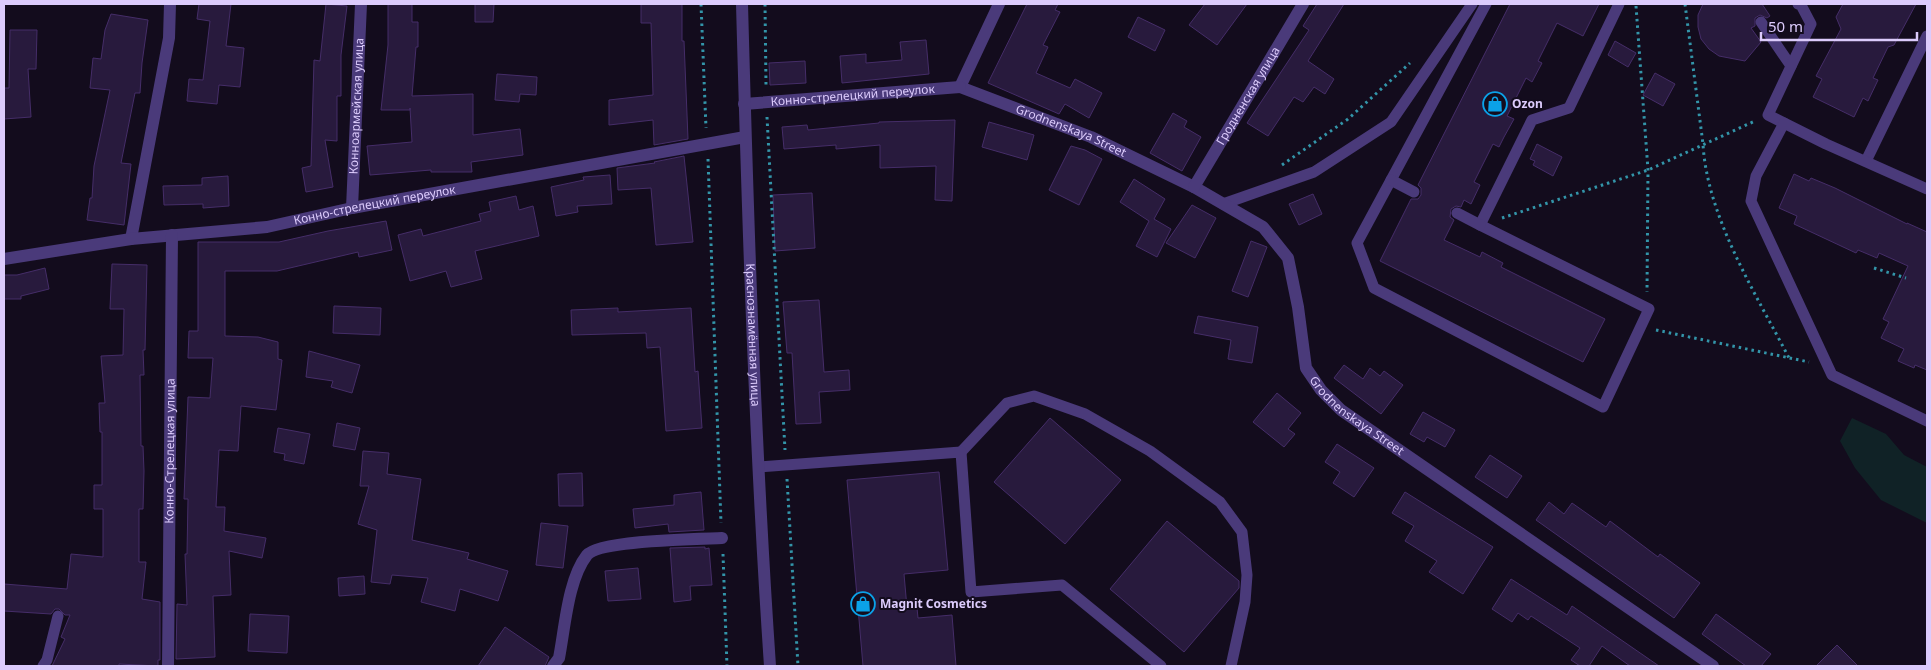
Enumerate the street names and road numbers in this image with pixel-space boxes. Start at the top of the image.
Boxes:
street label: Конноармейская улица [344,38,367,175]
street label: Гродненская улица [1212,43,1284,148]
street label: Конно-стрелецкий переулок [770,80,936,110]
street label: Grodnenskaya Street [1013,100,1130,161]
street label: Конно-стрелецкий переулок [292,180,457,229]
street label: Краснознамённая улица [742,263,765,407]
street label: Grodnenskaya Street [1306,372,1408,459]
street label: Конно-Стрелецкая улица [160,378,179,524]

